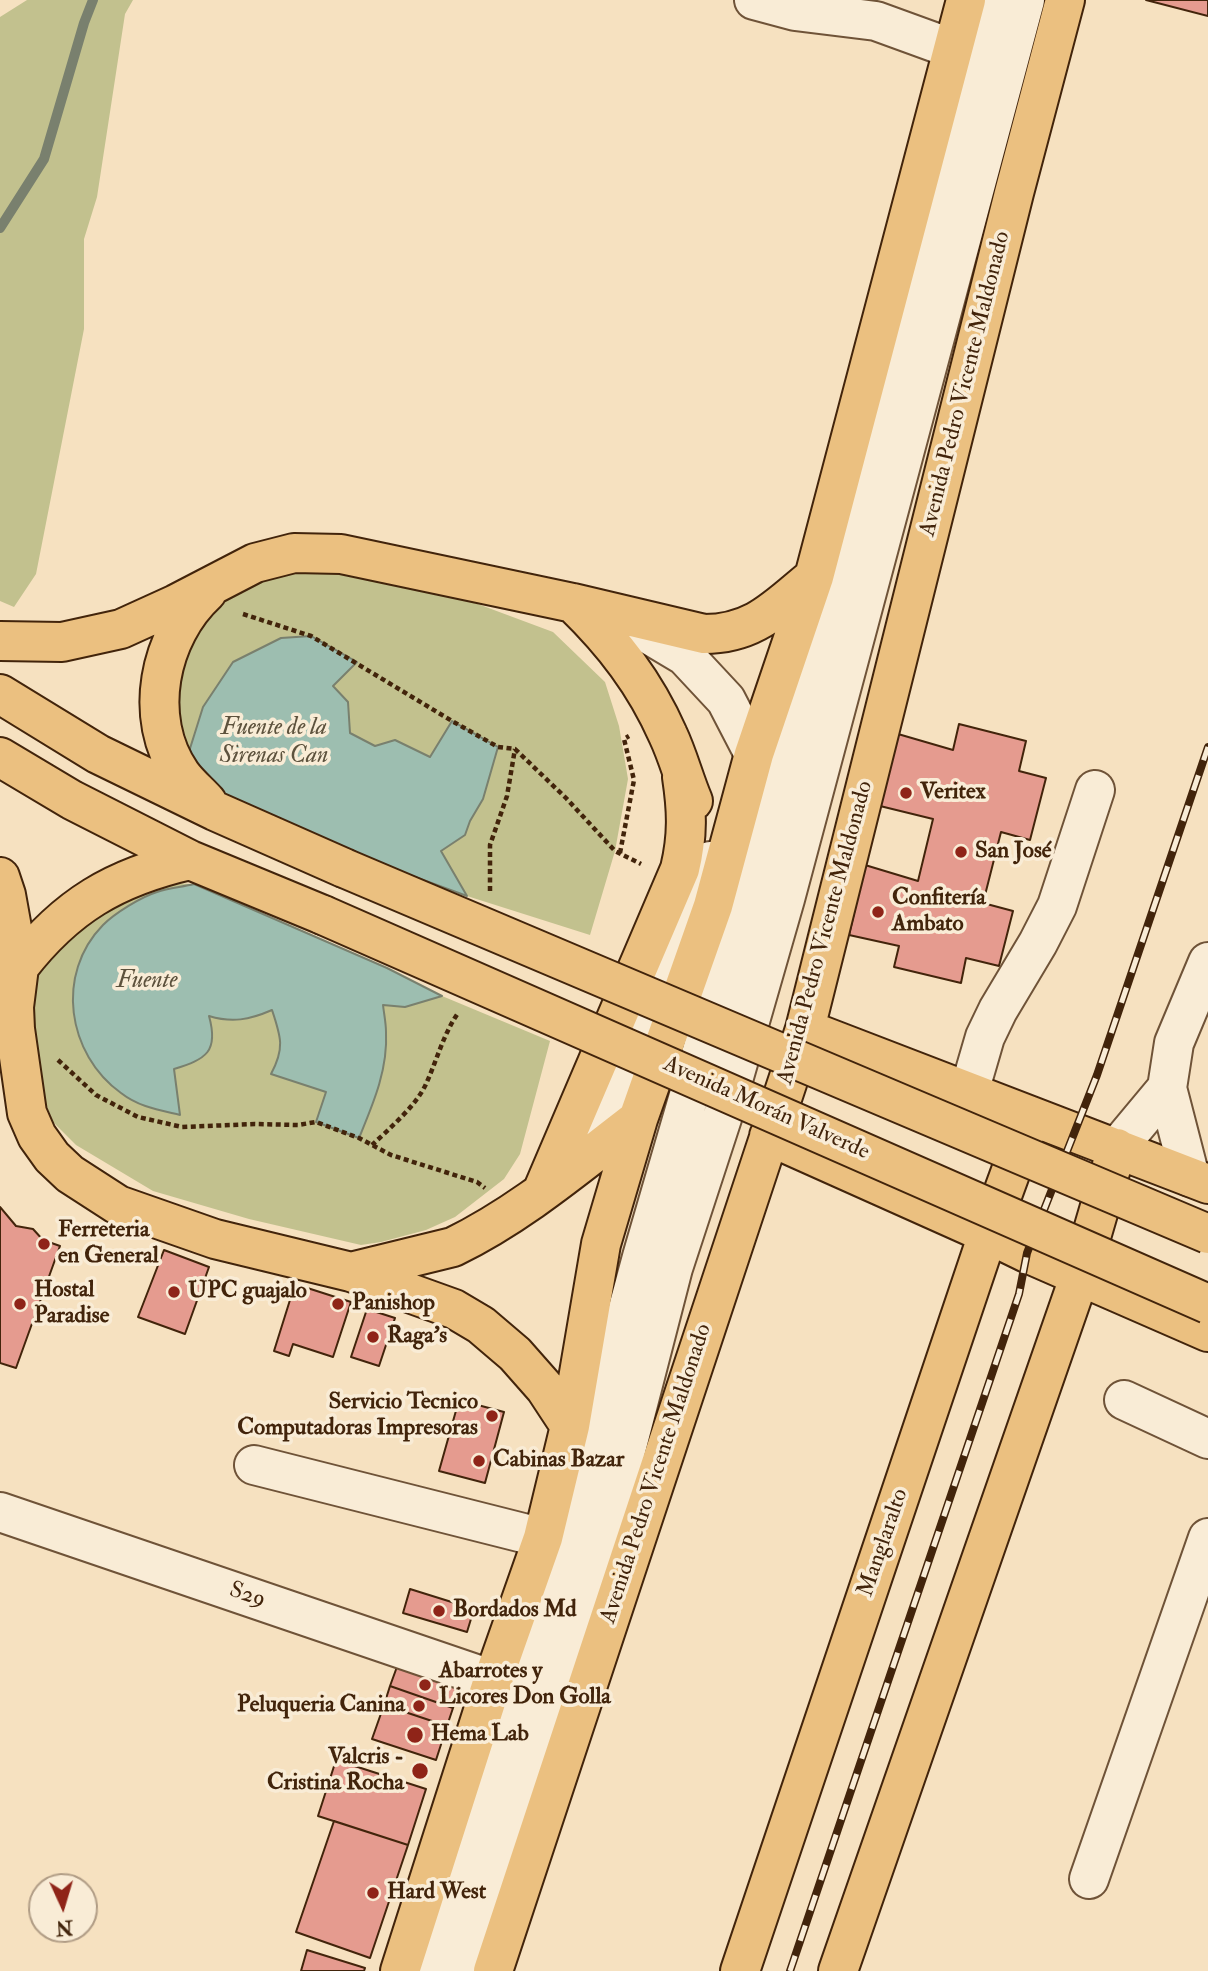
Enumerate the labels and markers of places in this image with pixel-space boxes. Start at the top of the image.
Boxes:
place label: Veritex [920,779,986,807]
marker: Veritex [898,785,914,801]
place label: San José [975,838,1051,866]
marker: San José [953,844,969,860]
place label: Confitería Ambato [892,885,986,939]
marker: Confitería Ambato [870,904,886,920]
place label: Ferreteria en General [58,1217,159,1271]
marker: Ferreteria en General [36,1236,52,1252]
place label: Hostal Paradise [34,1277,109,1331]
place label: UPC guajalo [188,1278,307,1306]
marker: UPC guajalo [166,1284,182,1300]
place label: Panishop [352,1290,435,1318]
marker: Hostal Paradise [12,1296,28,1312]
marker: Panishop [330,1296,346,1312]
place label: Raga's [387,1323,447,1351]
marker: Raga's [365,1329,381,1345]
place label: Servicio Tecnico Computadoras Impresoras [237,1389,478,1443]
marker: Servicio Tecnico Computadoras Impresoras [484,1408,500,1424]
place label: Cabinas Bazar [493,1447,624,1475]
marker: Cabinas Bazar [471,1453,487,1469]
place label: Bordados Md [453,1597,577,1625]
marker: Bordados Md [431,1603,447,1619]
place label: Abarrotes y Licores Don Golla [439,1658,611,1712]
marker: Abarrotes y Licores Don Golla [417,1677,433,1693]
place label: Peluqueria Canina [237,1692,405,1720]
marker: Peluqueria Canina [411,1698,427,1714]
place label: Hema Lab [431,1721,529,1749]
marker: Hema Lab [405,1725,425,1745]
place label: Valcris - Cristina Rocha [267,1744,404,1798]
marker: Valcris - Cristina Rocha [410,1761,430,1781]
place label: Hard West [387,1879,486,1907]
marker: Hard West [365,1885,381,1901]

